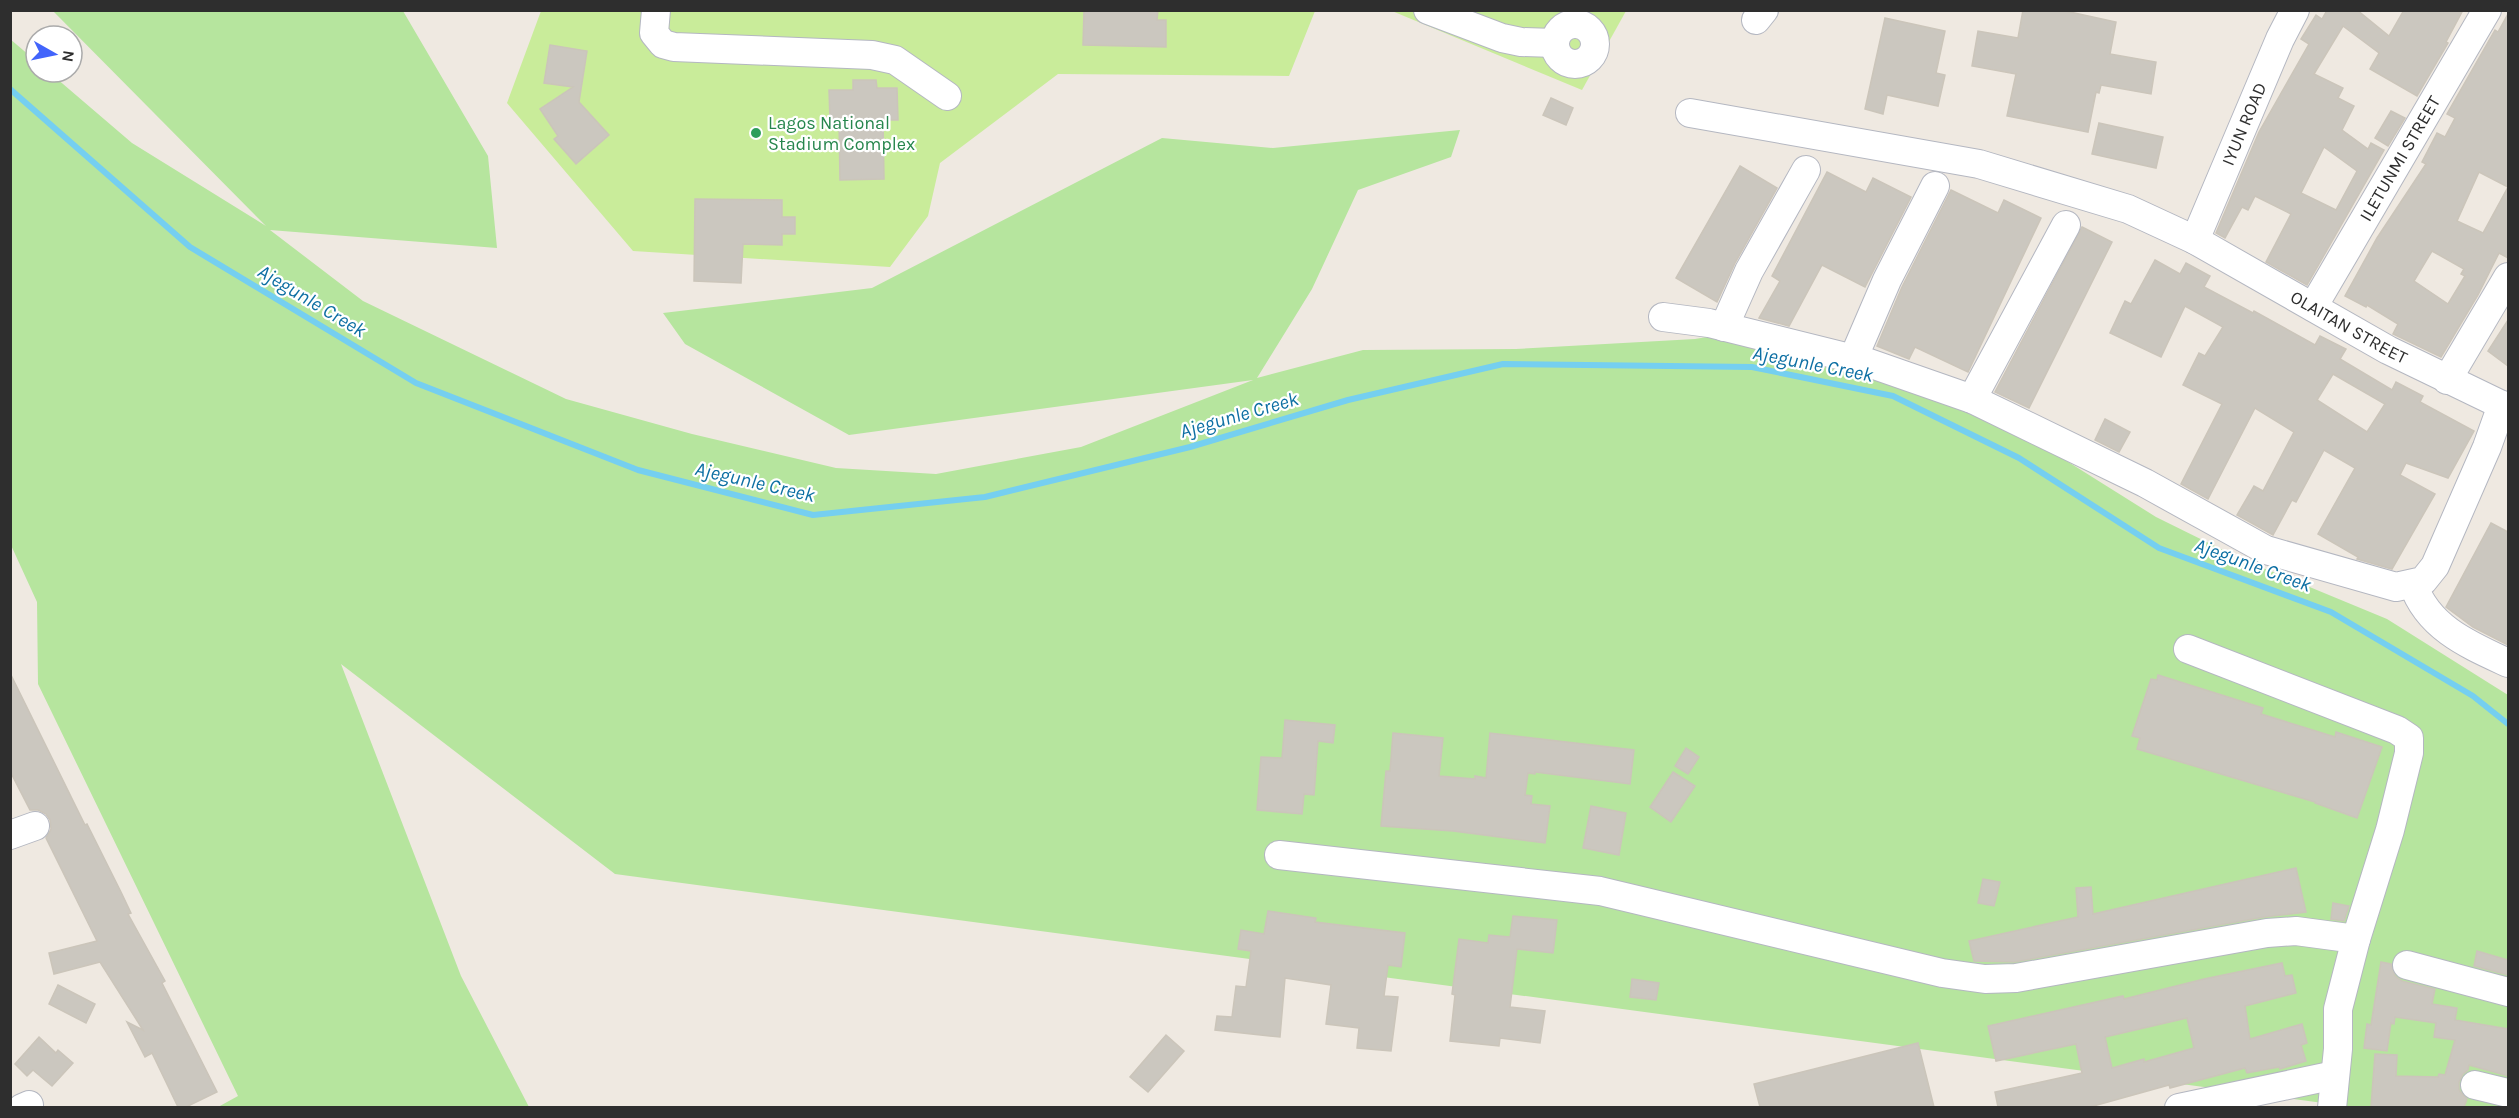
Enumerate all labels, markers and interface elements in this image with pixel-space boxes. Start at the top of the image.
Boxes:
north arrow [24,24,84,84]
text: N [58,49,79,63]
street label: IYUN ROAD [2217,79,2271,169]
street label: ILETUNMI STREET [2355,92,2445,225]
place label: Lagos National Stadium Complex [768,112,915,155]
marker: Lagos National Stadium Complex [749,126,763,140]
water label: Ajegunle Creek [254,260,371,343]
street label: OLAITAN STREET [2287,286,2411,369]
water label: Ajegunle Creek [1751,341,1876,387]
water label: Ajegunle Creek [1177,387,1302,443]
water label: Ajegunle Creek [693,457,818,507]
water label: Ajegunle Creek [2192,533,2315,597]

